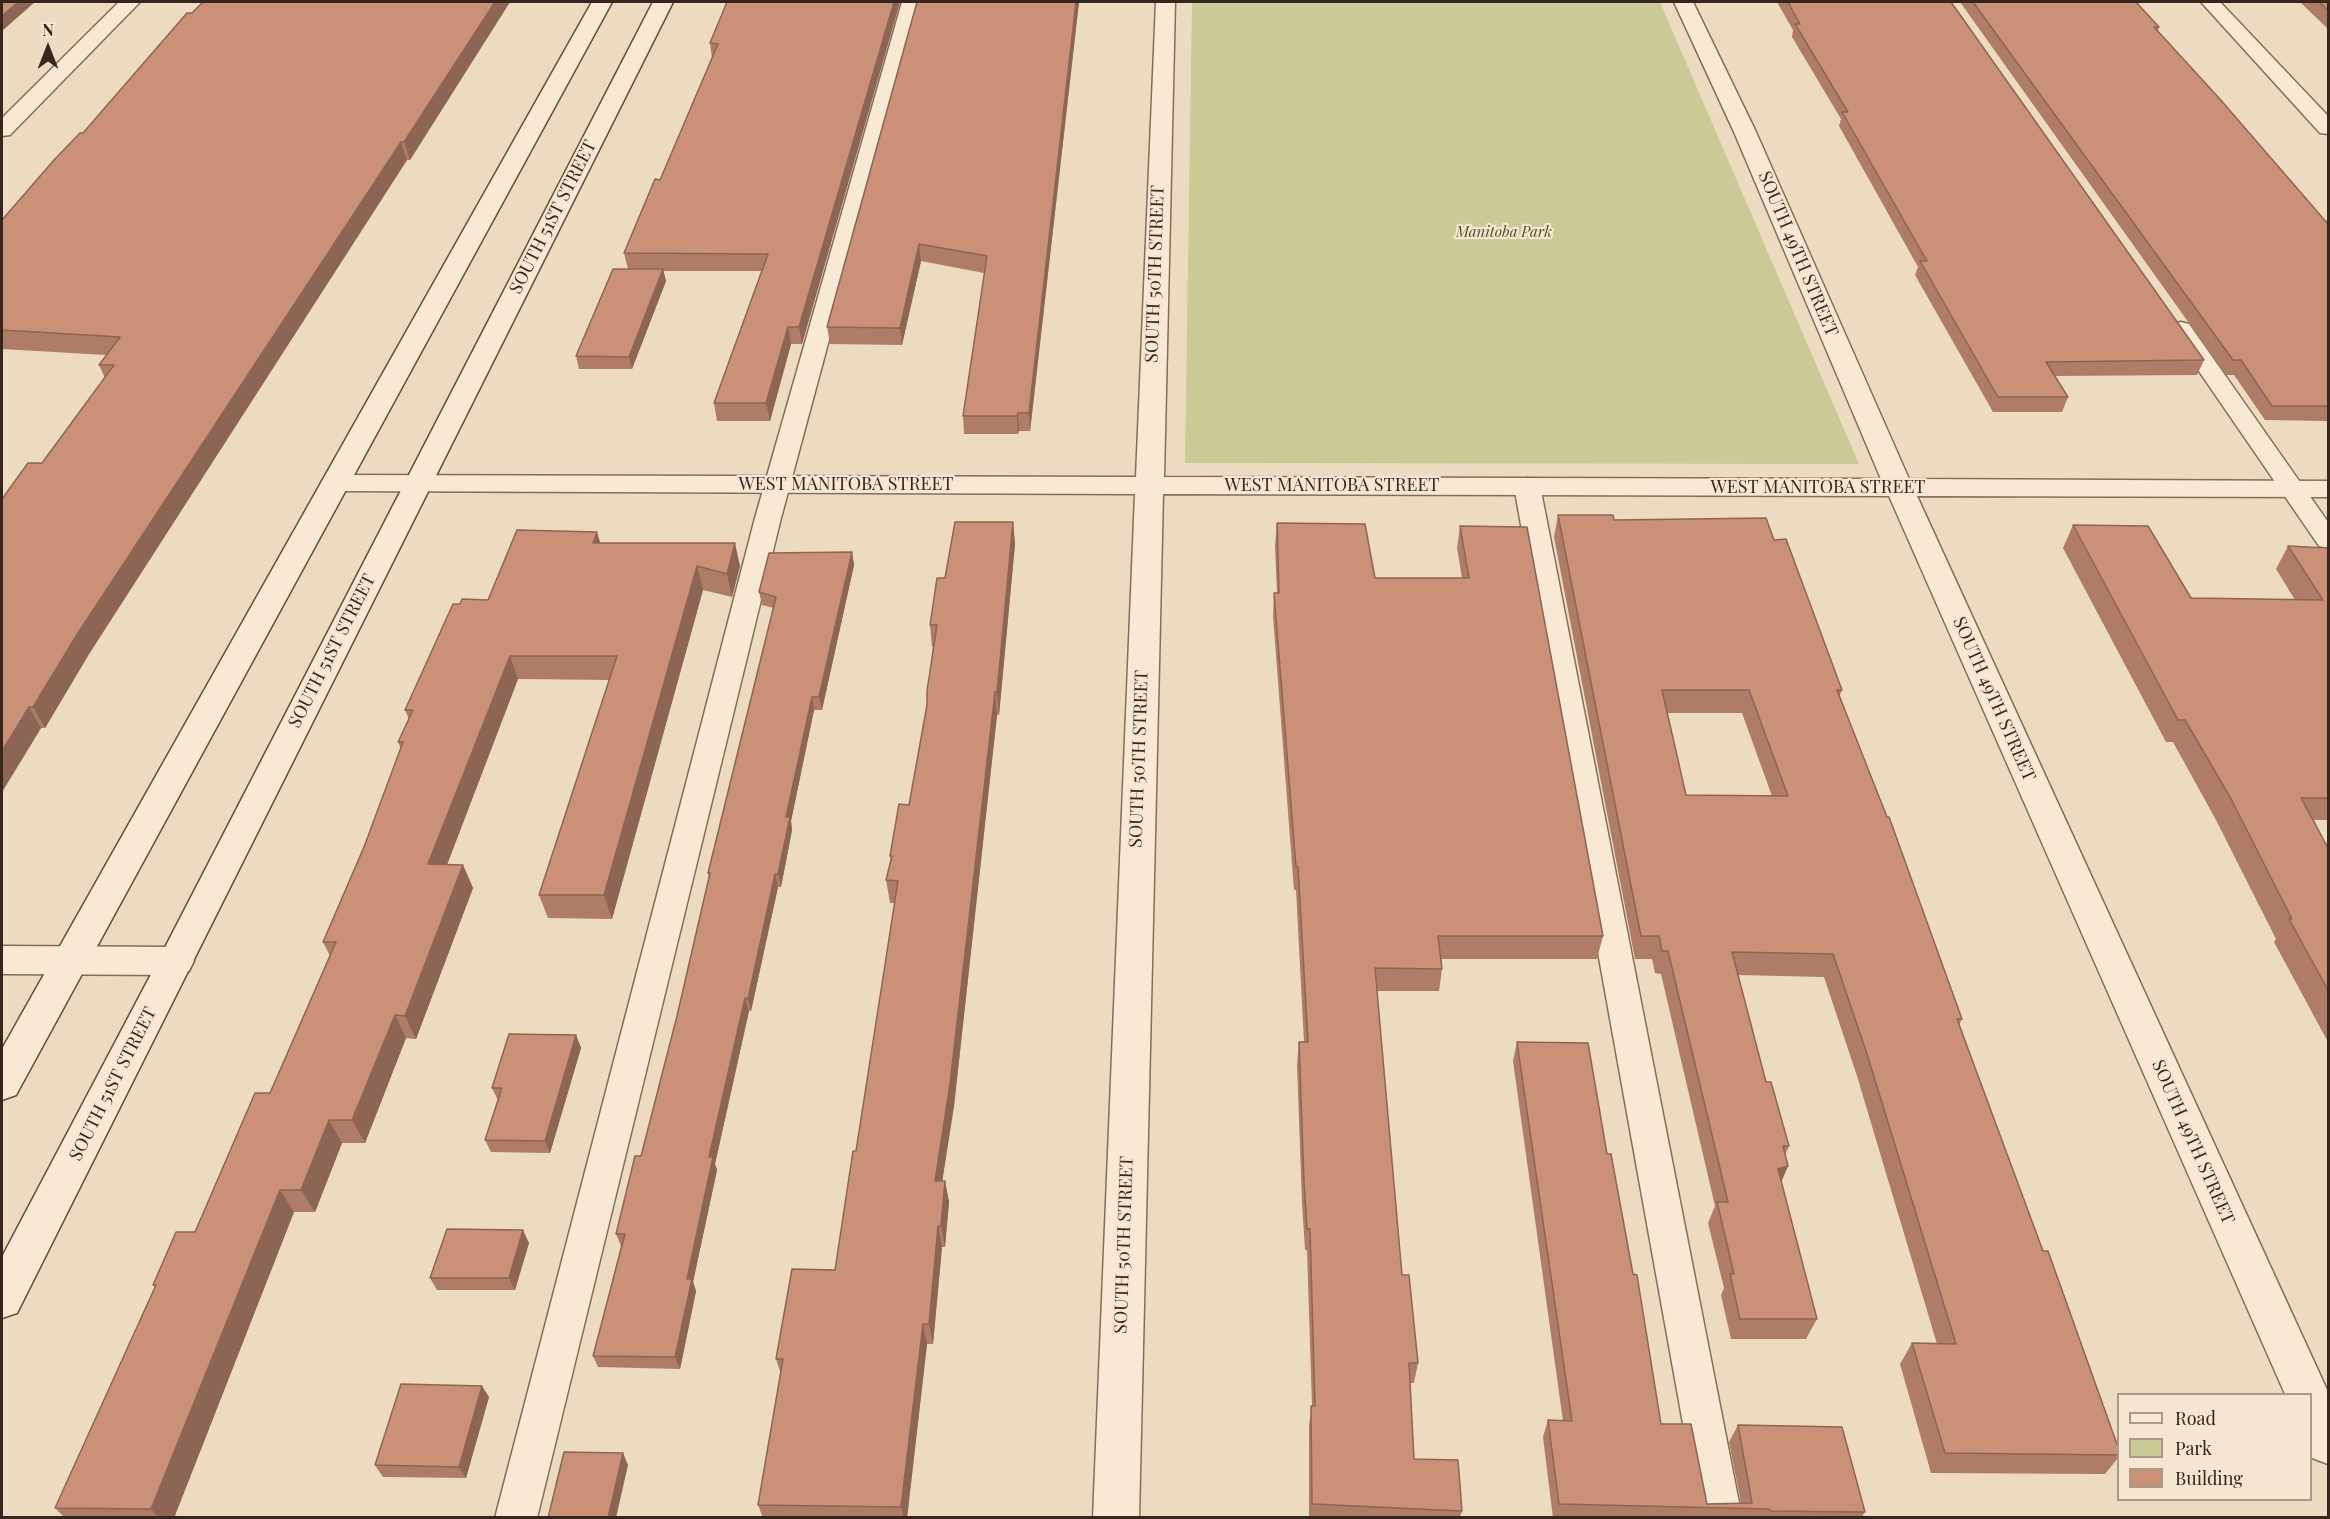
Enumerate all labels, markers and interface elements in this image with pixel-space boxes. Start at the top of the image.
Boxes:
north arrow [18,18,78,78]
text: N [42,19,54,40]
street label: SOUTH 51ST STREET [505,137,601,297]
street label: SOUTH 49TH STREET [1753,168,1843,340]
street label: SOUTH 50TH STREET [1141,185,1169,363]
park label: Manitoba Park [1456,223,1552,241]
street label: WEST MANITOBA STREET [738,473,954,495]
street label: WEST MANITOBA STREET [1224,474,1440,496]
street label: WEST MANITOBA STREET [1710,476,1926,498]
street label: SOUTH 51ST STREET [284,571,380,731]
street label: SOUTH 49TH STREET [1948,614,2040,784]
street label: SOUTH 50TH STREET [1125,670,1153,848]
street label: SOUTH 51ST STREET [65,1004,161,1164]
street label: SOUTH 49TH STREET [2147,1057,2239,1227]
street label: SOUTH 50TH STREET [1110,1156,1138,1334]
legend [2117,1393,2312,1501]
text: Road [2175,1406,2216,1430]
text: Park [2175,1436,2212,1460]
text: Building [2175,1466,2243,1490]

